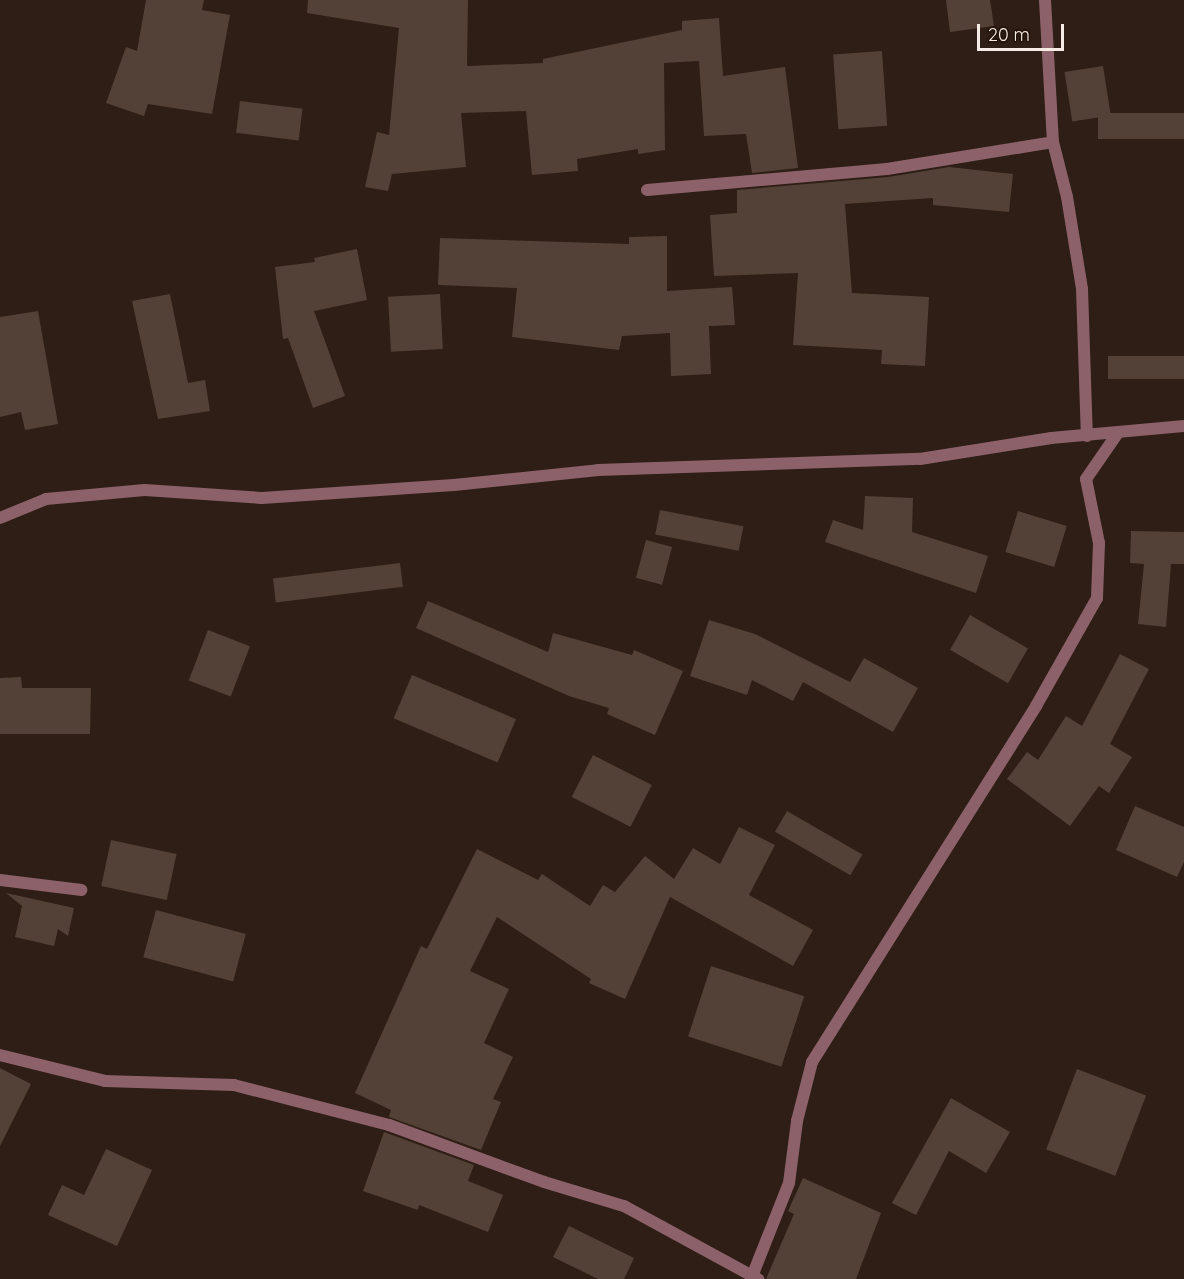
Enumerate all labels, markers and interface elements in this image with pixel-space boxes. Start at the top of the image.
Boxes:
scale bar [980,12,1067,50]
text: 20 m [988,23,1030,46]

